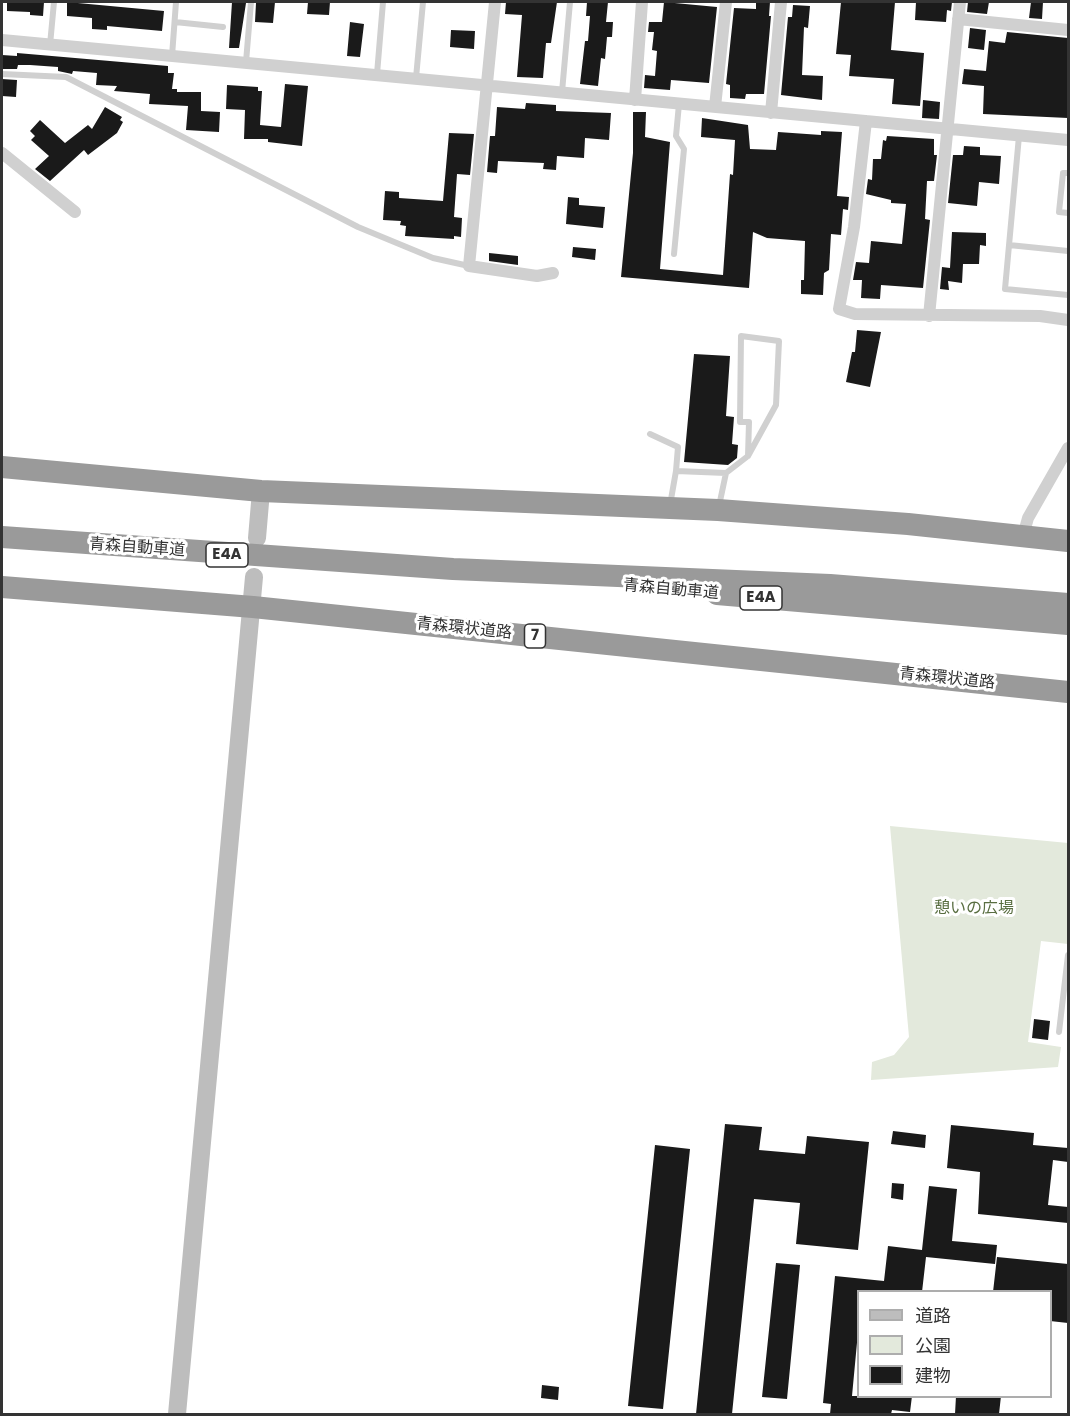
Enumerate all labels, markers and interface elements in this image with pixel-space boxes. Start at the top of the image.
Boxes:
street label: 青森自動車道 [88,535,186,561]
road number: E4A [206,543,248,567]
street label: 青森自動車道 [622,576,720,604]
road number: E4A [740,586,782,610]
street label: 青森環状道路 [415,614,513,644]
road number: 7 [524,624,546,648]
street label: 青森環状道路 [898,664,996,694]
park label: 憩いの広場 [934,899,1014,919]
legend [857,1290,1052,1398]
text: 道路 [915,1303,951,1328]
text: 公園 [915,1333,951,1358]
text: 建物 [915,1363,951,1388]

